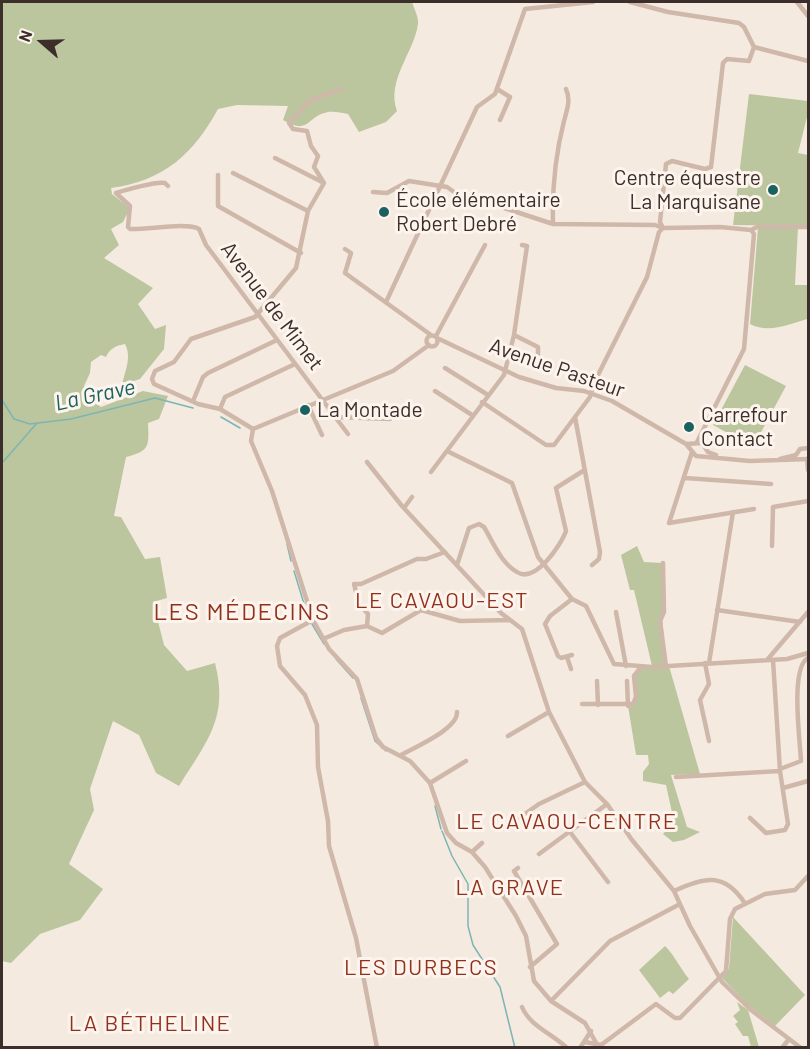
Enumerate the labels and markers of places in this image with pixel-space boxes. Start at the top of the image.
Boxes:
place label: Centre équestre La Marquisane [614,165,761,215]
marker: Centre équestre La Marquisane [766,183,780,197]
place label: École élémentaire Robert Debré [396,187,561,237]
marker: École élémentaire Robert Debré [377,205,391,219]
place label: La Montade [317,397,423,423]
place label: Carrefour Contact [701,402,787,452]
marker: La Montade [298,403,312,417]
marker: Carrefour Contact [682,420,696,434]

